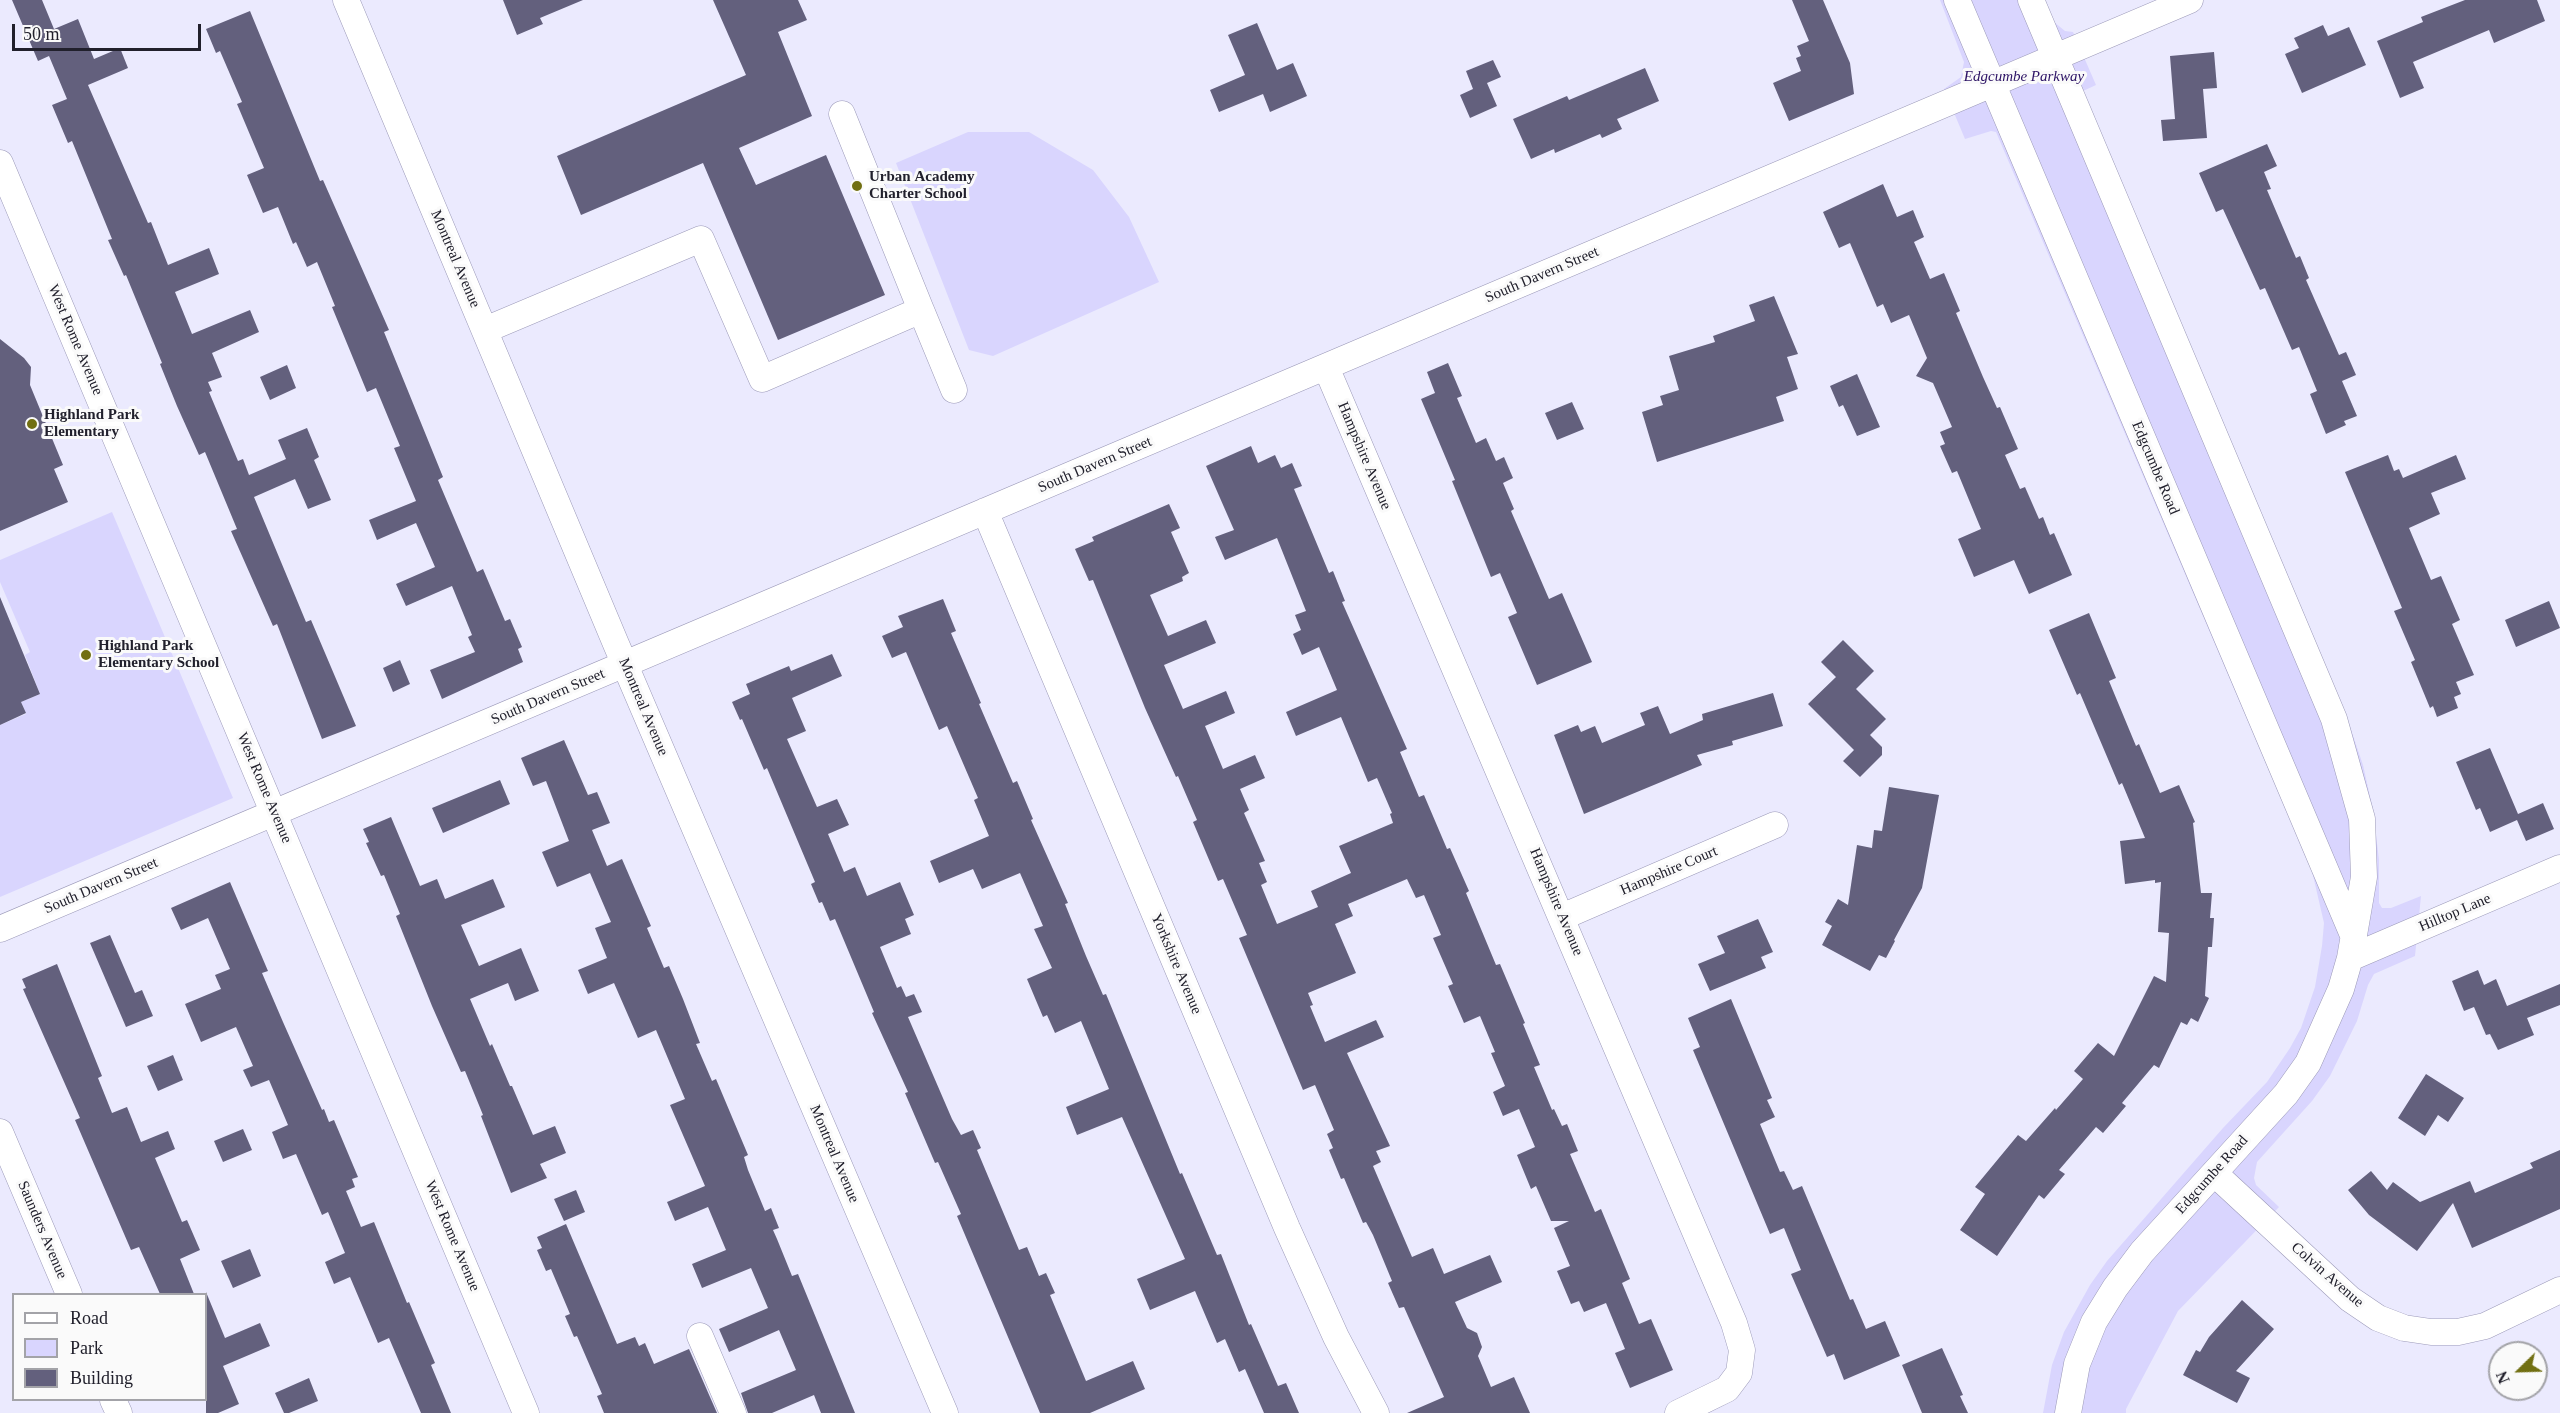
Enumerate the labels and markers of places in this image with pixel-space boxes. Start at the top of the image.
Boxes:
place label: Urban Academy Charter School [869,168,974,203]
marker: Urban Academy Charter School [850,179,864,193]
place label: Highland Park Elementary [44,406,139,441]
marker: Highland Park Elementary [25,417,39,431]
place label: Highland Park Elementary School [98,637,219,672]
marker: Highland Park Elementary School [79,648,93,662]

